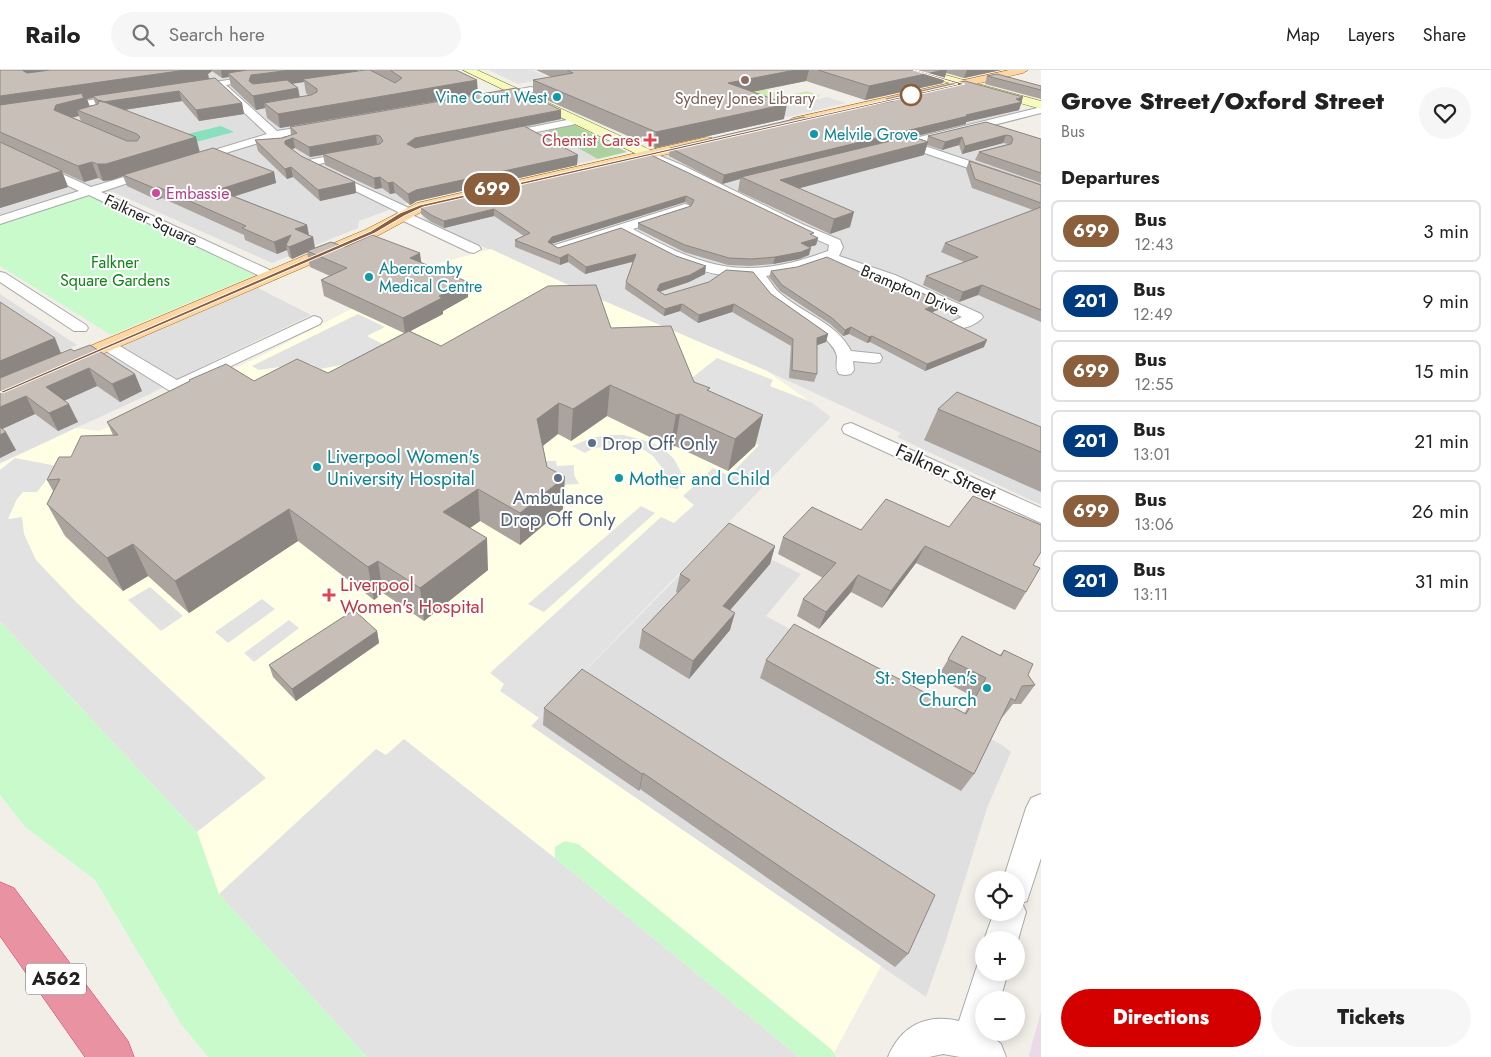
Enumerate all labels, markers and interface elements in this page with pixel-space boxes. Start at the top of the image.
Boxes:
search box [111,12,461,57]
text: Railo [25,17,81,52]
icon: search [129,21,157,49]
text: Search here [169,21,265,48]
text: Map [1286,22,1320,48]
text: Layers [1348,22,1395,48]
text: Share [1423,22,1466,48]
marker: Sydney Jones Library [739,74,751,86]
text: Grove Street/Oxford Street [1061,83,1384,118]
unlabelled marker [900,84,922,106]
place label: Vine Court West [436,86,547,109]
place label: Sydney Jones Library [675,87,816,110]
button: heart [1419,87,1471,139]
marker: Vine Court West [551,91,563,103]
text: Bus [1061,120,1085,143]
place label: Melvile Grove [824,123,918,146]
marker: Melvile Grove [808,128,820,140]
place label: Chemist Cares [542,129,640,152]
marker: Chemist Cares [644,134,656,146]
text: Departures [1061,164,1160,191]
line badge: 699 [463,173,521,205]
text: 699 [474,176,510,202]
place label: Embassie [166,182,229,205]
marker: Embassie [150,187,162,199]
street label: Falkner Square [101,188,201,252]
text: Bus [1134,206,1166,233]
text: 699 [1073,218,1109,244]
text: 3 min [1423,218,1469,245]
text: 12:43 [1134,233,1173,256]
park label: Falkner Square Gardens [60,251,170,292]
place label: Abercromby Medical Centre [379,257,482,298]
street label: Brampton Drive [857,259,963,321]
marker: Abercromby Medical Centre [363,271,375,283]
text: Bus [1133,276,1165,303]
text: 201 [1074,288,1107,314]
text: 9 min [1423,288,1469,315]
text: 12:49 [1133,303,1173,326]
text: Bus [1134,346,1166,373]
text: 699 [1073,358,1109,384]
text: 15 min [1414,358,1469,385]
text: 12:55 [1134,373,1173,396]
text: Bus [1133,416,1165,443]
text: 201 [1074,428,1107,454]
text: 21 min [1414,428,1469,455]
place label: Drop Off Only [602,430,718,457]
marker: Drop Off Only [586,437,598,449]
street label: Falkner Street [891,437,1001,507]
place label: Liverpool Women's University Hospital [327,443,480,492]
text: 13:01 [1133,443,1171,466]
marker: Liverpool Women's University Hospital [311,461,323,473]
place label: Mother and Child [629,465,770,492]
marker: Ambulance Drop Off Only [552,472,564,484]
marker: Mother and Child [613,472,625,484]
place label: Ambulance Drop Off Only [500,484,616,533]
text: Bus [1134,486,1166,513]
text: 699 [1073,498,1109,524]
text: 26 min [1412,498,1469,525]
text: 13:06 [1134,513,1174,536]
text: Bus [1133,556,1165,583]
text: 201 [1074,568,1107,594]
text: 31 min [1415,568,1469,595]
place label: Liverpool Women's Hospital [340,571,484,620]
text: 13:11 [1133,583,1168,606]
marker: Liverpool Women's Hospital [322,588,336,602]
place label: St. Stephen's Church [875,664,977,713]
marker: St. Stephen's Church [981,682,993,694]
map controls [975,871,1025,1041]
button: locate [975,871,1025,921]
button: + [975,931,1025,981]
road number: A562 [26,964,86,994]
button: Directions [1061,989,1261,1047]
button: Tickets [1271,989,1471,1047]
button: − [975,991,1025,1041]

